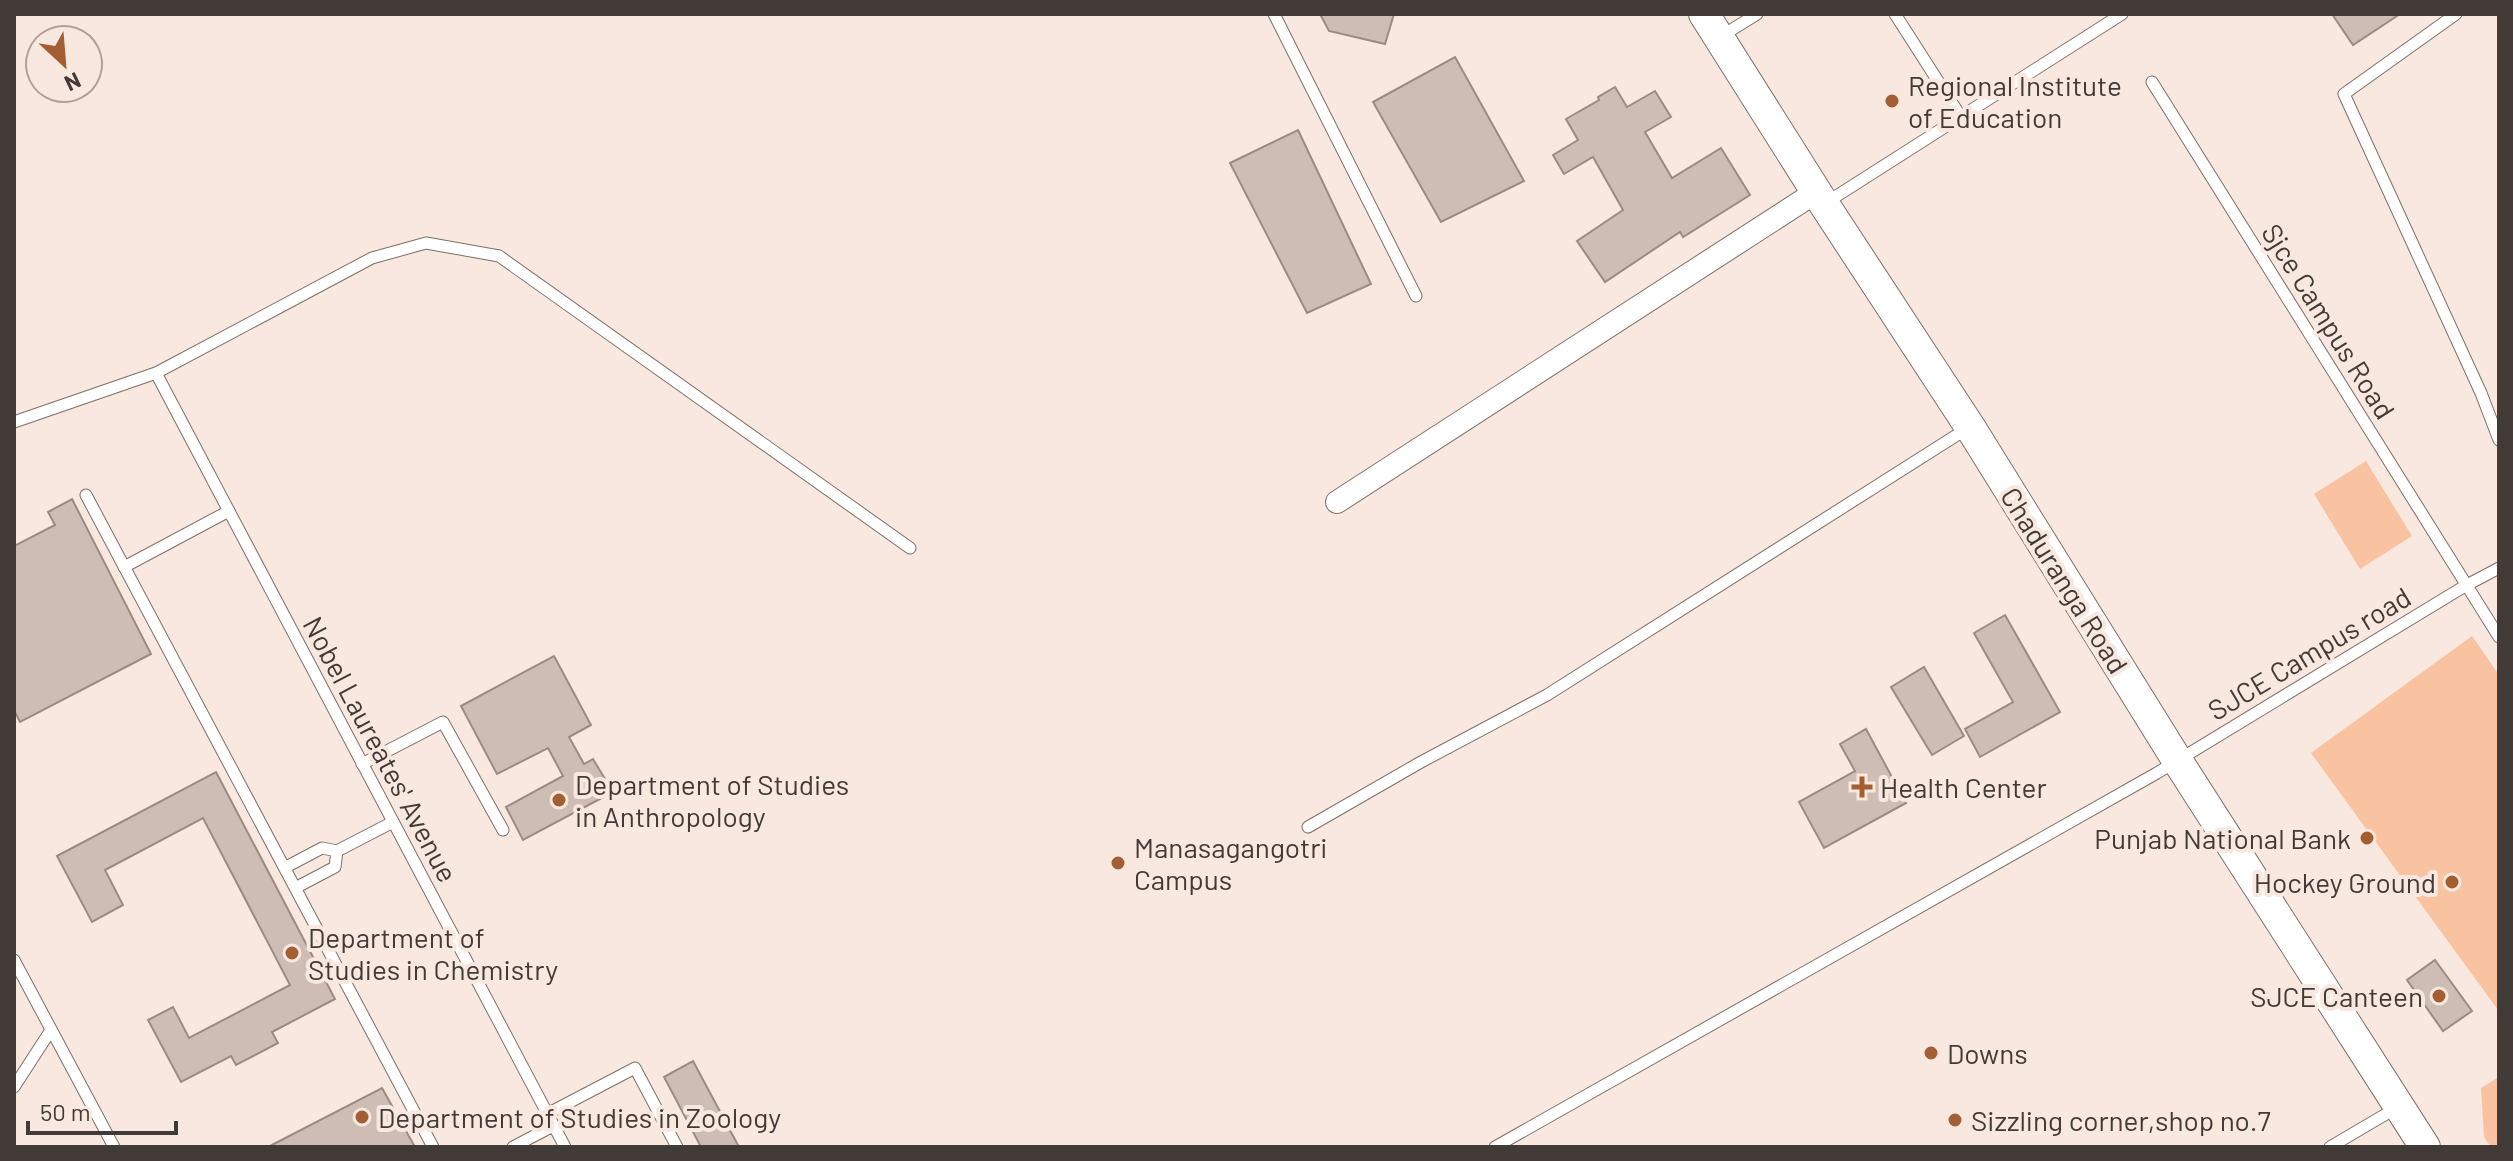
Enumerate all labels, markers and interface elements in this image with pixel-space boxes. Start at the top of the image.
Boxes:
north arrow [24,24,104,104]
text: N [61,68,85,98]
place label: Regional Institute of Education [1908,68,2122,134]
marker: Regional Institute of Education [1883,92,1901,110]
street label: Sjce Campus Road [2255,217,2403,425]
street label: Chaduranga Road [1994,481,2136,679]
street label: SJCE Campus road [2201,579,2417,727]
street label: Nobel Laureates' Avenue [297,610,465,888]
place label: Department of Studies in Anthropology [575,767,849,833]
place label: Health Center [1880,770,2047,804]
marker: Health Center [1851,776,1873,798]
marker: Department of Studies in Anthropology [550,791,568,809]
place label: Punjab National Bank [2094,821,2351,855]
marker: Punjab National Bank [2358,829,2376,847]
place label: Manasagangotri Campus [1134,830,1327,896]
marker: Manasagangotri Campus [1109,854,1127,872]
place label: Hockey Ground [2254,865,2436,899]
marker: Hockey Ground [2443,873,2461,891]
place label: Department of Studies in Chemistry [308,920,558,986]
marker: Department of Studies in Chemistry [283,944,301,962]
place label: SJCE Canteen [2250,979,2423,1013]
marker: SJCE Canteen [2430,987,2448,1005]
place label: Downs [1947,1036,2028,1070]
marker: Downs [1922,1044,1940,1062]
scale bar [28,1085,176,1135]
text: 50 m [40,1097,91,1126]
place label: Department of Studies in Zoology [378,1100,781,1134]
place label: Sizzling corner,shop no.7 [1971,1103,2271,1137]
marker: Department of Studies in Zoology [353,1108,371,1126]
marker: Sizzling corner,shop no.7 [1946,1111,1964,1129]

